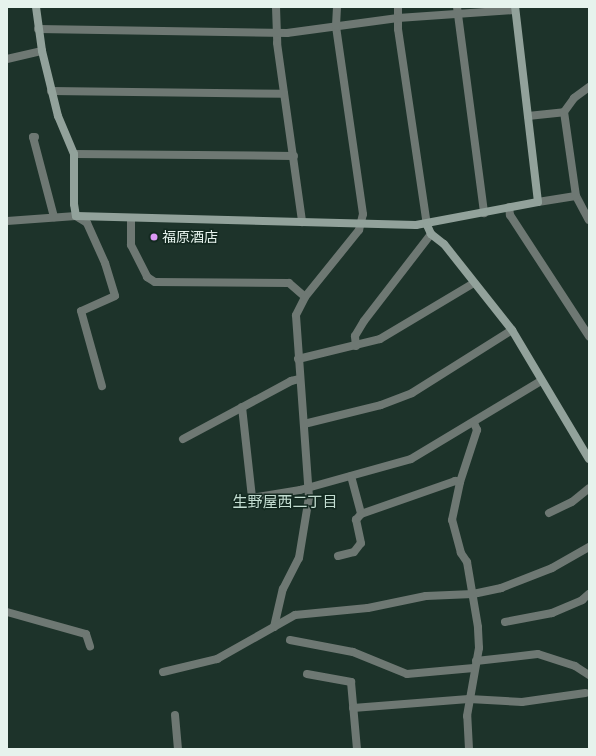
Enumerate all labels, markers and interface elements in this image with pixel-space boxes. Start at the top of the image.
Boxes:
place label: 福原酒店 [162,229,218,245]
marker: 福原酒店 [149,232,159,242]
district label: 生野屋西二丁目 [233,493,337,511]

